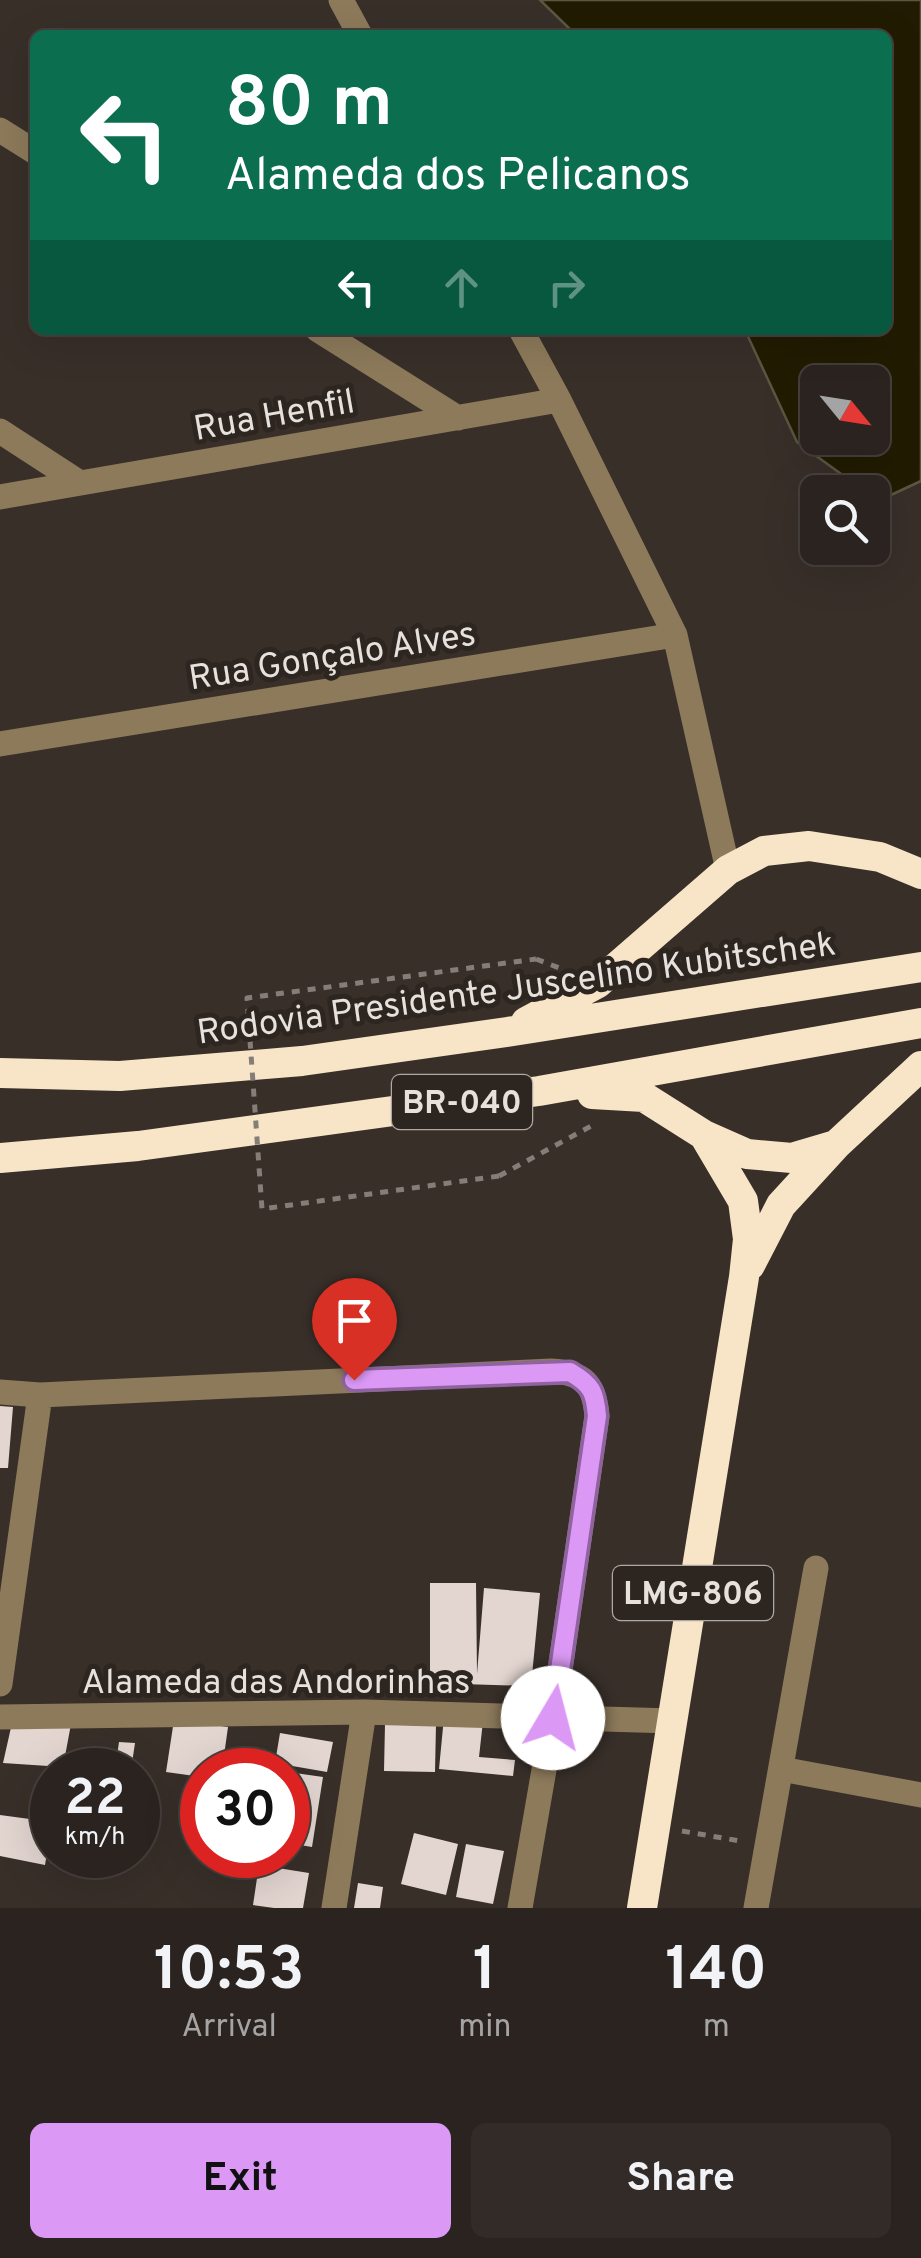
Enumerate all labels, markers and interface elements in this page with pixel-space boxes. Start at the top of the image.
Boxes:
text: 80 m [225,62,393,151]
icon: left [60,70,190,200]
text: Alameda dos Pelicanos [225,149,691,206]
icon: left [329,260,384,315]
icon: ahead [434,260,489,315]
icon: right [539,260,594,315]
north arrow [800,365,890,455]
map controls [800,365,890,565]
street label: Rua Henfil [191,381,358,453]
button: search [800,475,890,565]
street label: Rua Gonçalo Alves [186,614,479,702]
street label: Rodovia Presidente Juscelino Kubitschek [194,923,839,1057]
road number: BR-040 [392,1075,532,1129]
pin [312,1278,397,1381]
icon: arrive [327,1293,382,1348]
road number: LMG-806 [613,1566,773,1620]
street label: Alameda das Andorinhas [82,1662,470,1706]
position arrow [501,1666,605,1770]
speed limit sign: 30 [180,1748,310,1878]
text: 22 [64,1769,126,1832]
text: km/h [65,1822,125,1854]
text: 10:53 [154,1935,304,2011]
text: 1 [473,1935,497,2011]
text: 140 [665,1935,767,2011]
text: Arrival [181,2008,277,2048]
text: min [458,2008,511,2048]
text: m [703,2008,730,2048]
button: Exit [30,2123,451,2238]
button: Share [471,2123,891,2238]

